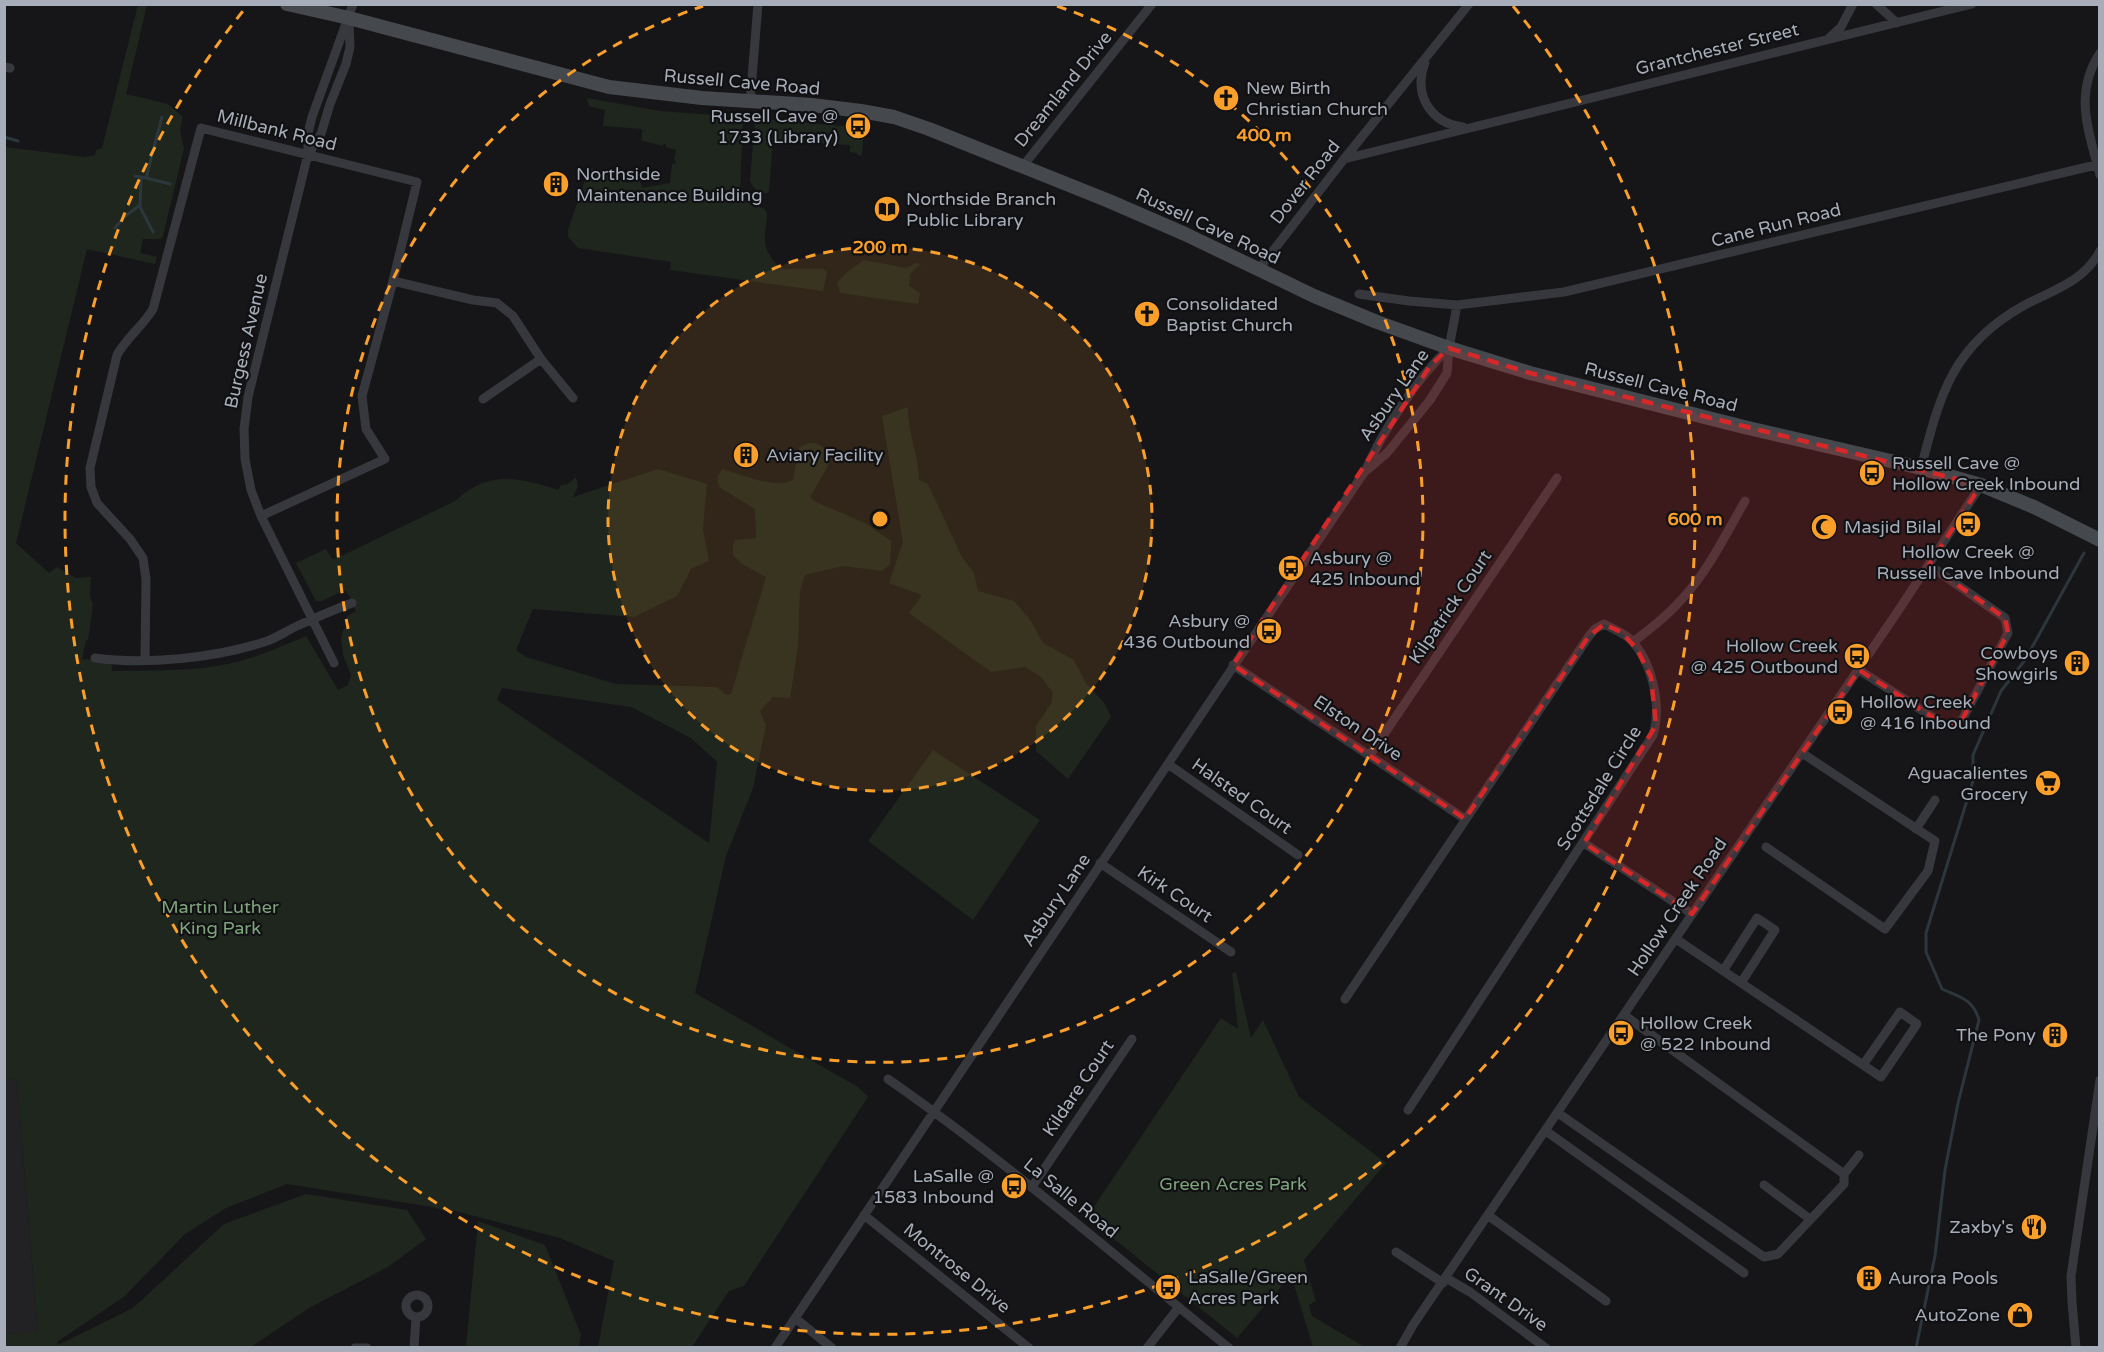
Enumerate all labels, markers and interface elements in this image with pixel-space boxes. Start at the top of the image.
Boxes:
street label: Grantchester Street [1633,18,1801,80]
street label: Dreamland Drive [1010,27,1116,151]
street label: Russell Cave Road [663,64,821,100]
place label: New Birth Christian Church [1246,77,1388,120]
church icon: New Birth Christian Church [1211,83,1241,113]
street label: Millbank Road [215,104,339,156]
place label: Russell Cave @ 1733 (Library) [710,105,838,148]
bus stop icon: Russell Cave @ 1733 (Library) [843,111,873,141]
text: 400 m [1236,124,1292,146]
street label: Dover Road [1265,136,1345,228]
place label: Northside Maintenance Building [576,163,763,206]
building icon: Northside Maintenance Building [541,169,571,199]
street label: Russell Cave Road [1132,183,1284,269]
place label: Northside Branch Public Library [906,188,1056,231]
library icon: Northside Branch Public Library [872,194,902,224]
street label: Cane Run Road [1709,198,1843,252]
text: 200 m [852,236,908,258]
street label: Burgess Avenue [220,271,272,411]
place label: Consolidated Baptist Church [1166,293,1293,336]
church icon: Consolidated Baptist Church [1132,299,1162,329]
street label: Asbury Lane [1354,345,1434,445]
street label: Russell Cave Road [1582,357,1740,417]
building icon: Aviary Facility [731,440,761,470]
place label: Aviary Facility [766,444,884,466]
place label: Russell Cave @ Hollow Creek Inbound [1892,452,2080,495]
bus stop icon: Russell Cave @ Hollow Creek Inbound [1857,458,1887,488]
text: 600 m [1667,508,1723,530]
centre of rings [870,509,890,529]
bus stop icon: Hollow Creek @ Russell Cave Inbound [1953,509,1983,539]
mosque icon: Masjid Bilal [1809,512,1839,542]
place label: Masjid Bilal [1844,516,1941,538]
place label: Hollow Creek @ Russell Cave Inbound [1876,541,2060,584]
street label: Kilpatrick Court [1404,546,1496,668]
place label: Asbury @ 425 Inbound [1310,547,1420,590]
bus stop icon: Asbury @ 425 Inbound [1276,553,1306,583]
place label: Asbury @ 436 Outbound [1124,610,1250,653]
bus stop icon: Asbury @ 436 Outbound [1254,616,1284,646]
place label: Hollow Creek @ 425 Outbound [1691,635,1838,678]
bus stop icon: Hollow Creek @ 425 Outbound [1842,641,1872,671]
place label: Cowboys Showgirls [1975,642,2058,685]
building icon: Cowboys Showgirls [2062,648,2092,678]
street label: Elston Drive [1309,690,1407,766]
place label: Hollow Creek @ 416 Inbound [1860,691,1991,734]
bus stop icon: Hollow Creek @ 416 Inbound [1825,697,1855,727]
street label: Scottsdale Circle [1552,722,1646,854]
street label: Halsted Court [1188,753,1297,839]
place label: Aguacalientes Grocery [1907,762,2028,805]
supermarket icon: Aguacalientes Grocery [2033,768,2063,798]
street label: Hollow Creek Road [1623,834,1731,980]
street label: Asbury Lane [1017,849,1095,951]
street label: Kirk Court [1133,861,1217,927]
park label: Martin Luther King Park [161,896,279,939]
place label: Hollow Creek @ 522 Inbound [1640,1012,1771,1055]
bus stop icon: Hollow Creek @ 522 Inbound [1606,1018,1636,1048]
building icon: The Pony [2040,1020,2070,1050]
place label: The Pony [1956,1024,2036,1046]
street label: Kildare Court [1038,1035,1118,1141]
street label: La Salle Road [1019,1153,1123,1243]
place label: LaSalle @ 1583 Inbound [873,1165,994,1208]
bus stop icon: LaSalle @ 1583 Inbound [999,1171,1029,1201]
park label: Green Acres Park [1159,1173,1307,1195]
restaurant icon: Zaxby's [2019,1212,2049,1242]
place label: Zaxby's [1949,1216,2014,1238]
street label: Montrose Drive [899,1218,1015,1318]
street label: Grant Drive [1460,1262,1552,1336]
building icon: Aurora Pools [1854,1263,1884,1293]
place label: LaSalle/Green Acres Park [1188,1266,1308,1309]
place label: Aurora Pools [1888,1267,1998,1289]
bus stop icon: LaSalle/Green Acres Park [1153,1272,1183,1302]
shop icon: AutoZone [2005,1300,2035,1330]
place label: AutoZone [1915,1304,2000,1326]

